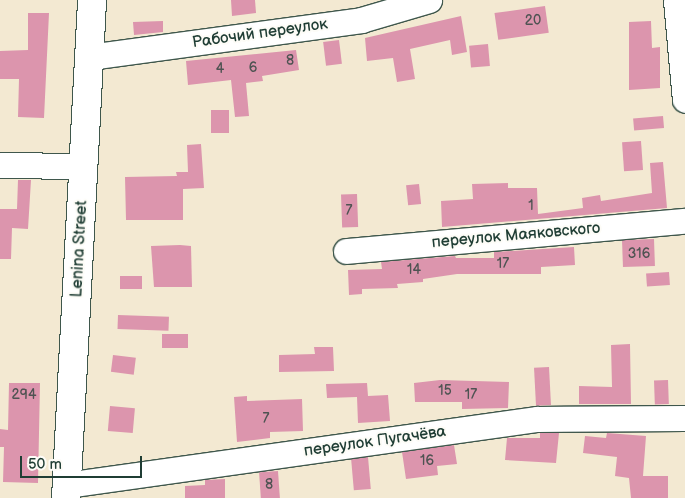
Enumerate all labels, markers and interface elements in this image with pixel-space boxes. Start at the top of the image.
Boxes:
house number: 20 [525,13,541,29]
street label: Рабочий переулок [191,15,329,53]
house number: 8 [286,53,294,69]
house number: 6 [249,60,257,76]
house number: 4 [216,61,224,77]
house number: 1 [528,198,534,214]
street label: Lenina Street [68,200,92,298]
house number: 7 [346,203,352,219]
street label: переулок Маяковского [431,219,601,253]
house number: 316 [628,246,650,262]
house number: 17 [497,256,509,272]
house number: 14 [407,262,421,278]
house number: 15 [438,383,452,399]
house number: 294 [12,387,36,403]
house number: 17 [465,387,477,403]
house number: 7 [263,411,269,427]
street label: переулок Пугачёва [303,423,447,461]
scale bar [22,446,145,478]
house number: 16 [420,453,434,469]
text: 50 m [28,455,62,474]
house number: 8 [265,477,273,493]

